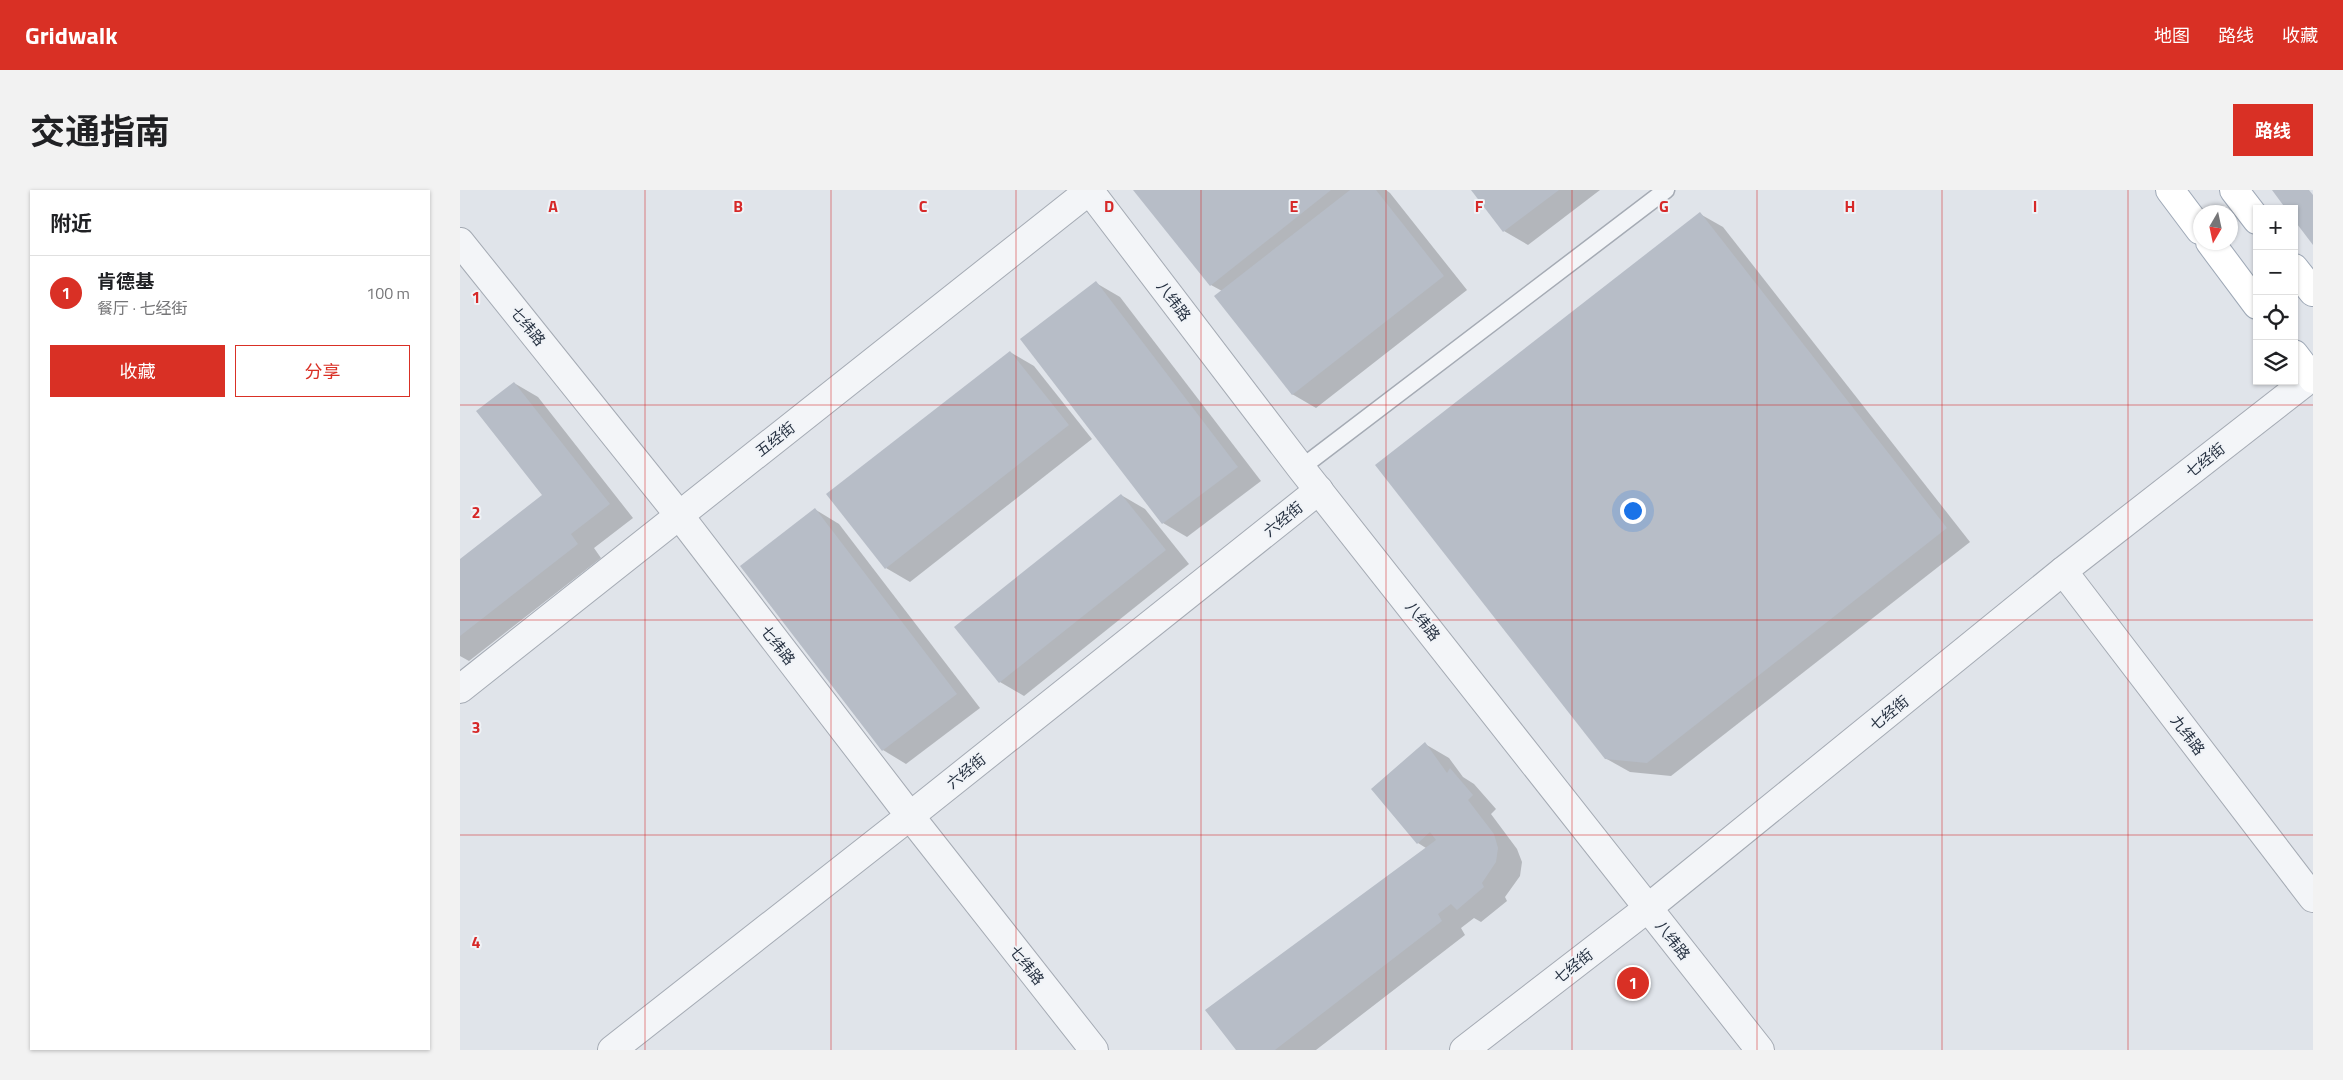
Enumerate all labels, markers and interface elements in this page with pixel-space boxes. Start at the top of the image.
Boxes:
text: Gridwalk [25,17,118,53]
text: 地图 [2154,22,2190,49]
text: 路线 [2218,22,2254,49]
text: 收藏 [2282,22,2318,49]
text: 交通指南 [30,104,170,158]
button: 路线 [2233,104,2313,156]
text: A [548,194,558,218]
text: B [733,194,743,218]
text: C [919,194,928,218]
text: D [1104,194,1114,218]
text: E [1290,194,1299,218]
text: F [1475,194,1484,218]
text: G [1659,194,1669,218]
text: H [1845,194,1855,218]
text: I [2033,194,2037,218]
north arrow [2193,205,2238,250]
map controls [2253,205,2298,385]
button: + [2253,205,2298,250]
text: 附近 [50,207,92,239]
button: − [2253,250,2298,295]
text: 肯德基 [97,266,154,295]
street label: 八纬路 [1151,276,1197,326]
text: 1 [62,281,70,305]
text: 100 m [366,281,410,305]
text: 1 [472,285,480,309]
button: locate [2253,295,2298,340]
text: 餐厅 · 七经街 [97,296,188,320]
street label: 七纬路 [505,301,551,351]
button: layers [2253,340,2298,385]
button: 收藏 [50,345,225,397]
button: 分享 [235,345,410,397]
street label: 五经街 [750,416,800,462]
street label: 七经街 [2180,437,2230,483]
street label: 六经街 [1258,496,1308,542]
your location [1620,498,1646,524]
text: 2 [472,500,480,524]
street label: 八纬路 [1400,596,1446,646]
street label: 七纬路 [755,620,801,670]
street label: 七经街 [1864,690,1914,736]
street label: 九纬路 [2165,710,2211,760]
text: 3 [472,715,480,739]
street label: 六经街 [941,748,991,794]
street label: 八纬路 [1650,915,1696,965]
text: 4 [472,930,481,954]
street label: 七纬路 [1004,940,1050,990]
street label: 七经街 [1548,943,1598,989]
pin: 1 [1617,964,1649,1002]

